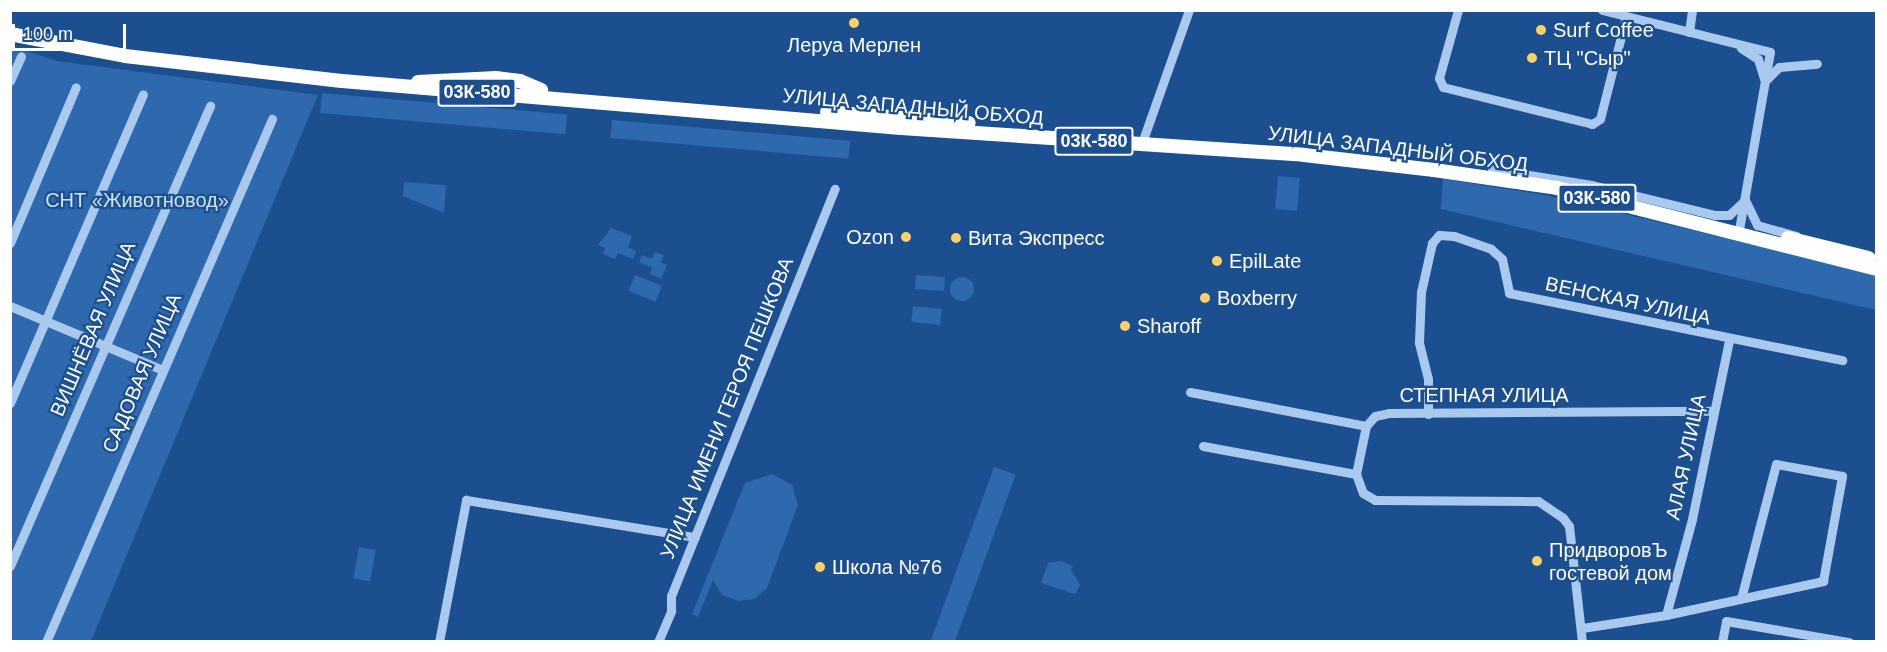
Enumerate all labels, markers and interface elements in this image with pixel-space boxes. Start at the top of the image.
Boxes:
scale bar [15,12,129,50]
marker: Леруа Мерлен [847,16,861,30]
place label: Surf Coffee [1553,18,1654,42]
marker: Surf Coffee [1534,23,1548,37]
text: 100 m [23,24,73,44]
place label: Леруа Мерлен [787,33,921,57]
place label: ТЦ "Сыр" [1544,46,1631,70]
marker: ТЦ "Сыр" [1525,51,1539,65]
road number: 03К-580 [436,77,518,107]
street label: УЛИЦА ЗАПАДНЫЙ ОБХОД [781,84,1045,130]
street label: УЛИЦА ЗАПАДНЫЙ ОБХОД [1267,121,1529,177]
road number: 03К-580 [1054,126,1134,156]
road number: 03К-580 [1556,183,1638,213]
park label: СНТ «Животновод» [45,188,229,212]
place label: Ozon [846,225,894,249]
place label: Вита Экспресс [968,226,1105,250]
marker: Ozon [899,230,913,244]
marker: Вита Экспресс [949,231,963,245]
street label: ВИШНЁВАЯ УЛИЦА [45,238,141,420]
place label: EpilLate [1229,249,1301,273]
street label: УЛИЦА ИМЕНИ ГЕРОЯ ПЕШКОВА [655,254,799,562]
marker: EpilLate [1210,254,1224,268]
street label: ВЕНСКАЯ УЛИЦА [1543,272,1713,330]
place label: Boxberry [1217,286,1297,310]
street label: САДОВАЯ УЛИЦА [98,290,186,456]
marker: Boxberry [1198,291,1212,305]
place label: Sharoff [1137,314,1201,338]
marker: Sharoff [1118,319,1132,333]
street label: СТЕПНАЯ УЛИЦА [1399,383,1569,407]
street label: АЛАЯ УЛИЦА [1661,392,1711,522]
place label: ПридворовЪ гостевой дом [1549,538,1672,585]
marker: ПридворовЪ гостевой дом [1530,554,1544,568]
place label: Школа №76 [832,555,942,579]
marker: Школа №76 [813,560,827,574]

